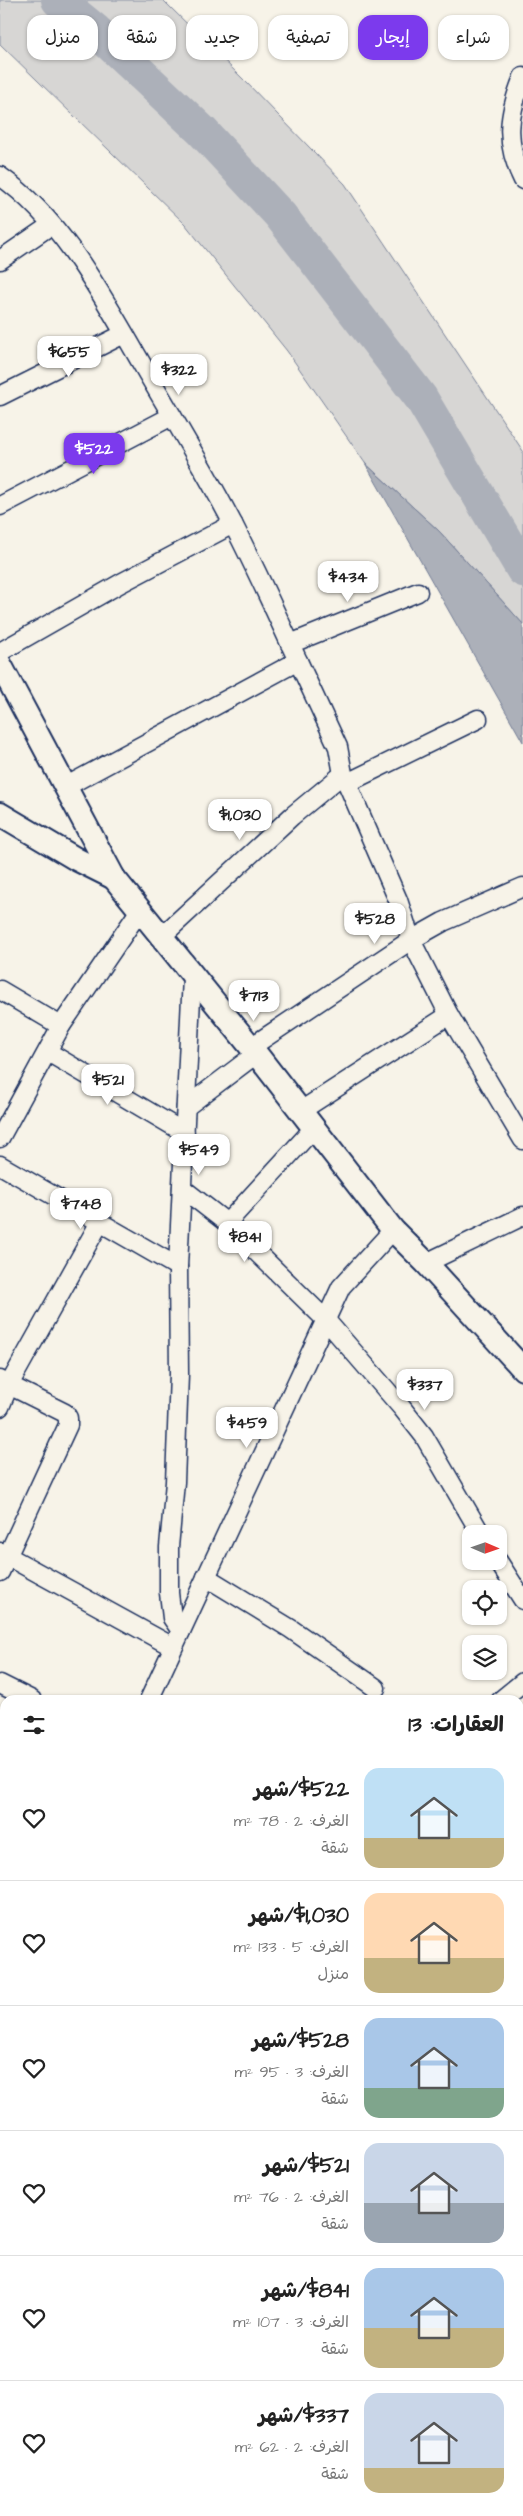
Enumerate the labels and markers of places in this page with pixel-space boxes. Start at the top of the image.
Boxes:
pin: $655 [39,336,99,378]
pin: $322 [149,354,209,396]
pin: $522 [64,432,124,475]
pin: $434 [318,560,378,603]
pin: $1,030 [199,798,281,841]
pin: $528 [345,902,405,945]
pin: $713 [224,980,284,1022]
pin: $521 [78,1064,138,1106]
pin: $549 [169,1134,229,1176]
pin: $748 [51,1188,111,1230]
pin: $841 [215,1220,275,1263]
pin: $337 [395,1368,455,1411]
pin: $459 [217,1406,277,1449]

